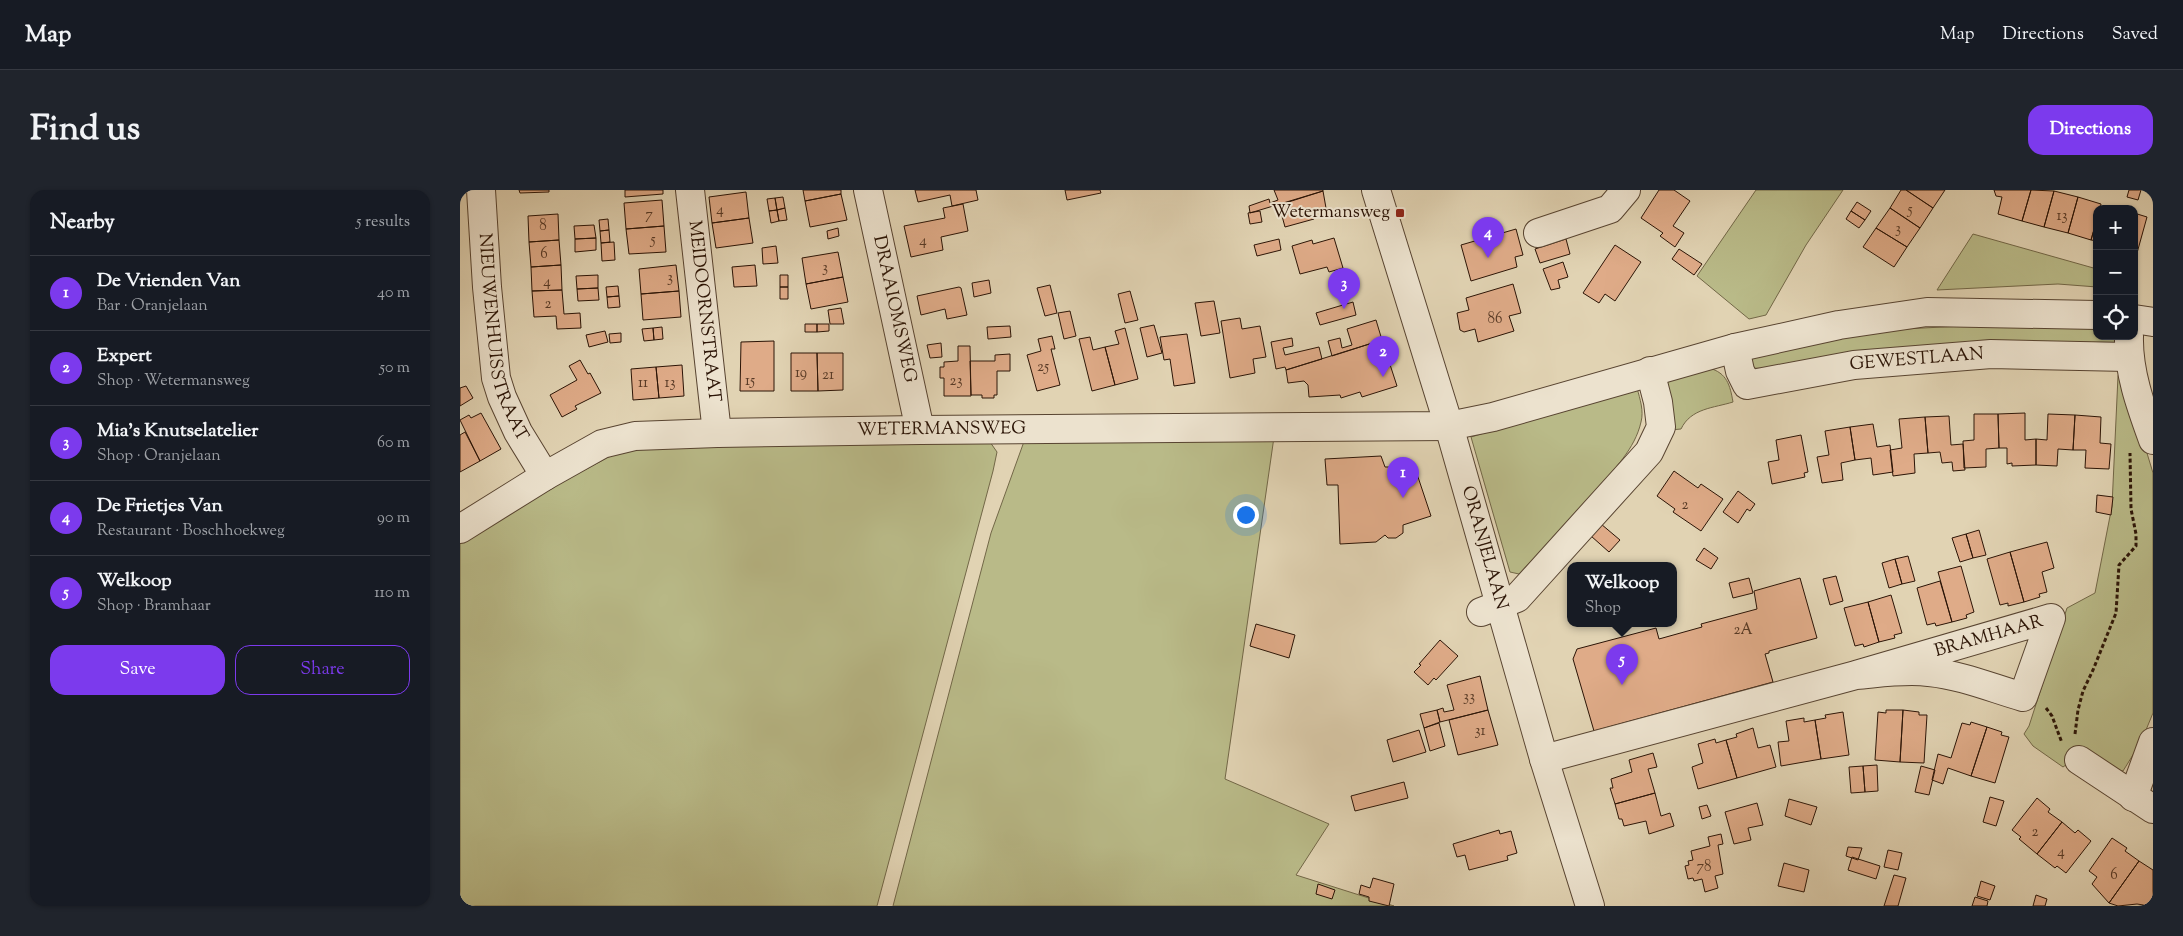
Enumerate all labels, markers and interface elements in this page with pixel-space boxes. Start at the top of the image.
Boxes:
text: Map [25,18,71,52]
text: Map [1940,22,1975,48]
text: Directions [2003,22,2084,48]
text: Saved [2112,22,2158,48]
text: Find us [30,105,140,156]
button: Directions [2028,105,2153,155]
house number: 4 [716,200,724,221]
place label: Wetermansweg [1271,200,1390,226]
house number: 5 [1906,200,1913,221]
house number: 7 [645,205,653,226]
map controls [2093,205,2138,340]
button: + [2093,205,2138,250]
house number: 13 [2056,206,2068,227]
marker: Wetermansweg [1394,207,1406,219]
text: Nearby [50,208,115,238]
text: 5 results [356,211,410,234]
house number: 8 [539,216,547,237]
pin: 4 [1472,217,1504,258]
street label: MEIDOORNSTRAAT [680,219,726,404]
house number: 3 [1895,219,1901,240]
house number: 5 [649,230,656,251]
house number: 4 [919,231,927,252]
street label: NIEUWENHUISSTRAAT [471,232,534,447]
street label: DRAAIOMSWEG [865,233,922,385]
house number: 6 [540,244,548,265]
button: − [2093,250,2138,295]
house number: 3 [822,258,828,279]
text: De Vrienden Van [97,268,240,295]
house number: 3 [667,268,673,289]
pin: 3 [1328,268,1360,309]
house number: 4 [543,272,551,293]
text: 1 [63,282,69,305]
text: 40 m [377,282,410,305]
house number: 2 [544,294,552,315]
text: Bar · Oranjelaan [97,295,208,318]
button: locate [2093,295,2138,340]
house number: 86 [1488,309,1502,330]
pin: 2 [1367,336,1399,377]
street label: GEWESTLAAN [1849,342,1985,378]
text: Expert [97,343,152,370]
text: 2 [62,357,70,380]
text: 50 m [379,357,410,380]
house number: 25 [1037,357,1049,378]
house number: 19 [795,363,807,384]
house number: 21 [822,365,834,386]
text: Shop · Wetermansweg [97,370,250,393]
house number: 15 [745,371,755,392]
house number: 23 [949,371,963,392]
house number: 11 [638,373,648,394]
house number: 13 [664,373,676,394]
street label: WETERMANSWEG [857,416,1026,444]
text: Mia's Knutselatelier [97,418,258,445]
text: 3 [63,432,69,455]
text: 60 m [377,432,410,455]
text: Shop · Oranjelaan [97,445,221,468]
pin: 1 [1387,457,1419,498]
street label: ORANJELAAN [1454,483,1514,613]
text: De Frietjes Van [97,493,223,520]
house number: 2 [1681,495,1689,516]
your location [1233,502,1259,528]
text: 4 [62,507,70,530]
text: 90 m [377,507,410,530]
text: Restaurant · Boschhoekweg [97,520,285,543]
popup [1567,562,1677,627]
text: Welkoop [97,568,172,595]
text: Welkoop [1585,570,1659,597]
text: 5 [63,582,69,605]
text: 110 m [374,582,410,605]
text: Shop · Bramhaar [97,595,211,618]
text: Shop [1585,597,1621,620]
street label: BRAMHAAR [1932,609,2046,665]
house number: 2A [1733,620,1753,641]
pin: 5 [1606,644,1638,685]
button: Save [50,645,225,695]
button: Share [235,645,410,695]
house number: 33 [1463,687,1475,708]
house number: 31 [1474,721,1486,742]
house number: 2 [2031,822,2039,843]
house number: 4 [2057,842,2065,863]
house number: 78 [1696,857,1712,878]
house number: 6 [2110,865,2118,886]

